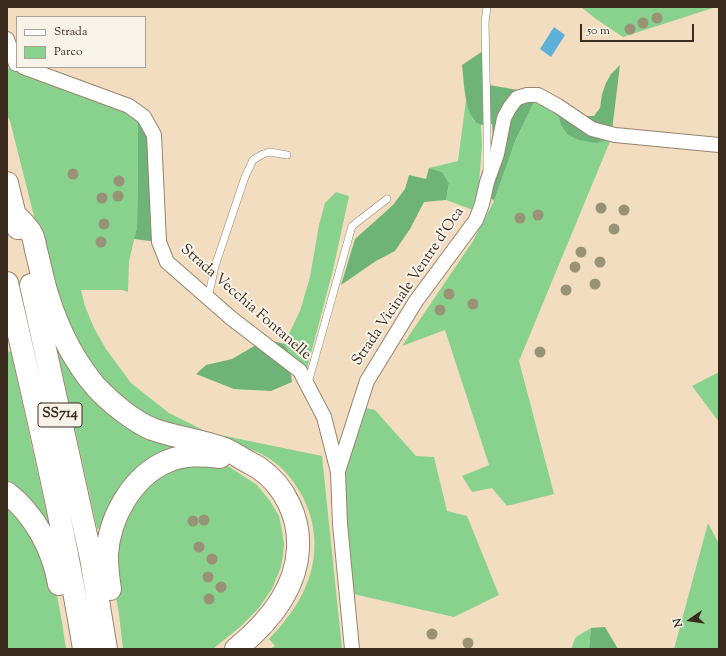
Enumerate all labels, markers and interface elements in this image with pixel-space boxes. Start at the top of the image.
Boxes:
legend [16,16,146,68]
scale bar [582,16,696,42]
text: 50 m [587,22,610,40]
text: Strada [54,23,87,41]
text: Parco [54,43,82,61]
street label: Strada Vicinale Ventre d'Oca [349,204,469,370]
street label: Strada Vecchia Fontanelle [176,241,314,365]
road number: SS714 [38,403,82,427]
north arrow [670,600,710,640]
text: N [670,617,687,629]

